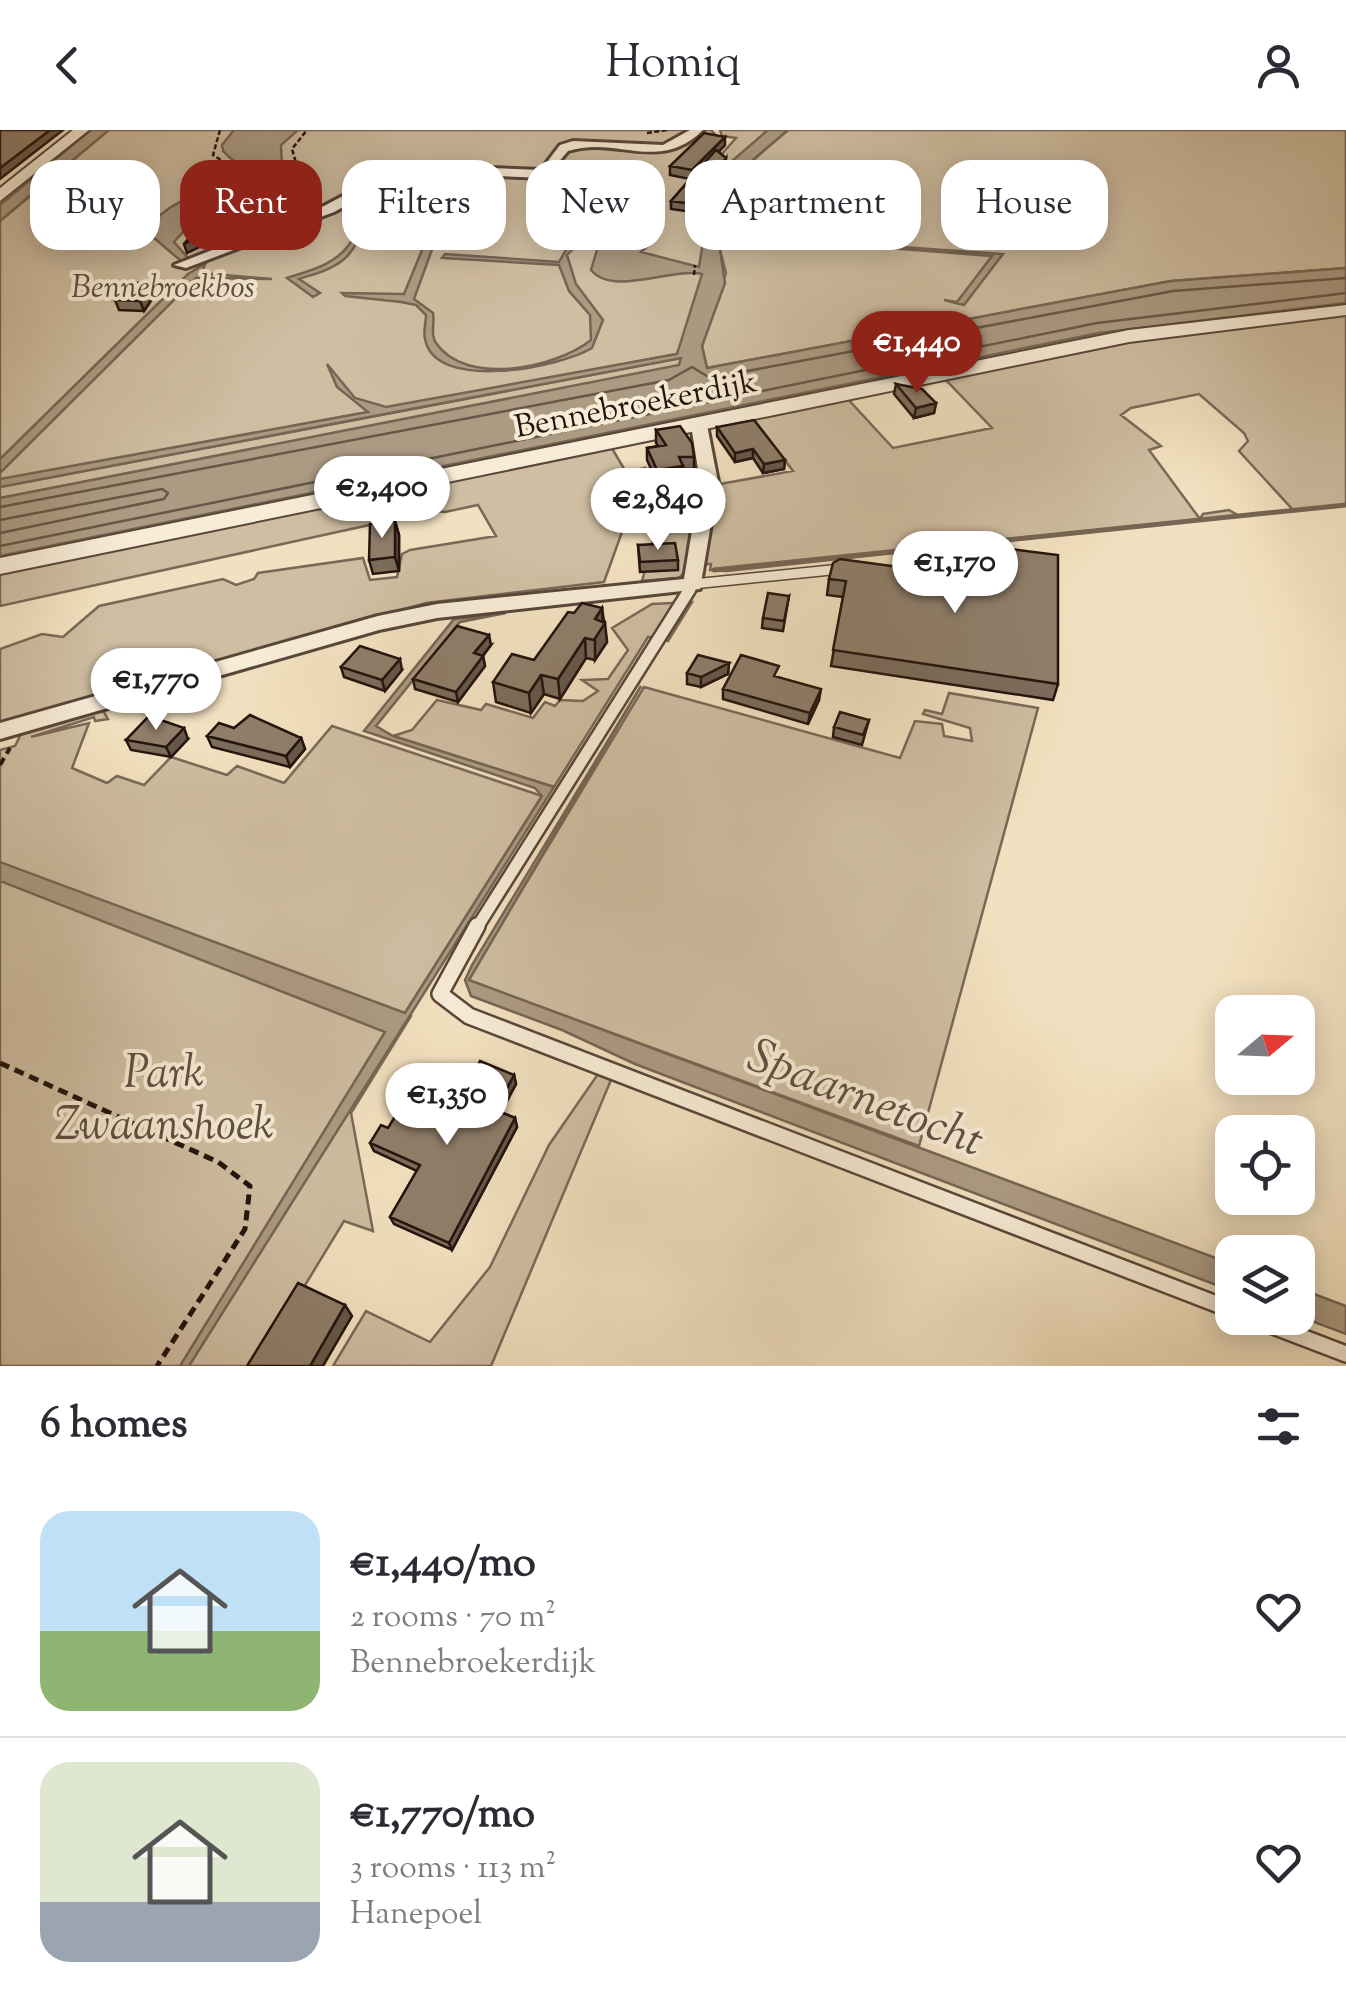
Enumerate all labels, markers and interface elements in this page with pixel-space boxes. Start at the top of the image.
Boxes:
text: Homiq [605,33,741,98]
icon: back [40,38,95,93]
icon: person [1251,38,1306,93]
chip: Buy [30,160,160,250]
chip: Rent [180,160,322,250]
chip: Filters [342,160,506,250]
chip: New [526,160,665,250]
chip: Apartment [685,160,921,250]
chip: House [941,160,1108,250]
park label: Bennebroekbos [71,266,255,312]
pin: €1,440 [836,311,998,396]
text: €1,440 [873,320,961,366]
street label: Bennebroekerdijk [511,360,761,452]
pin: €2,400 [301,456,463,541]
text: €2,400 [336,465,428,511]
pin: €2,840 [577,468,739,553]
text: €2,840 [613,477,703,523]
pin: €1,170 [874,531,1036,616]
text: €1,170 [914,540,996,586]
pin: €1,770 [75,648,237,733]
text: €1,770 [113,657,199,703]
north arrow [1215,995,1315,1095]
map controls [1215,995,1315,1335]
water label: Spaarnetocht [737,1024,993,1178]
park label: Park Zwaanshoek [54,1043,274,1160]
pin: €1,350 [366,1063,528,1148]
text: €1,350 [407,1072,487,1118]
button: locate [1215,1115,1315,1215]
button: layers [1215,1235,1315,1335]
text: 6 homes [40,1396,187,1456]
icon: filters [1251,1399,1306,1454]
text: €1,440/mo [350,1535,536,1595]
icon: home [120,1551,240,1671]
icon: heart [1251,1584,1306,1639]
text: 2 rooms · 70 m² [350,1595,556,1641]
text: Bennebroekerdijk [350,1641,596,1687]
text: €1,770/mo [350,1786,535,1846]
icon: home [120,1802,240,1922]
icon: heart [1251,1835,1306,1890]
text: 3 rooms · 113 m² [350,1846,556,1892]
text: Hanepoel [350,1892,482,1938]

